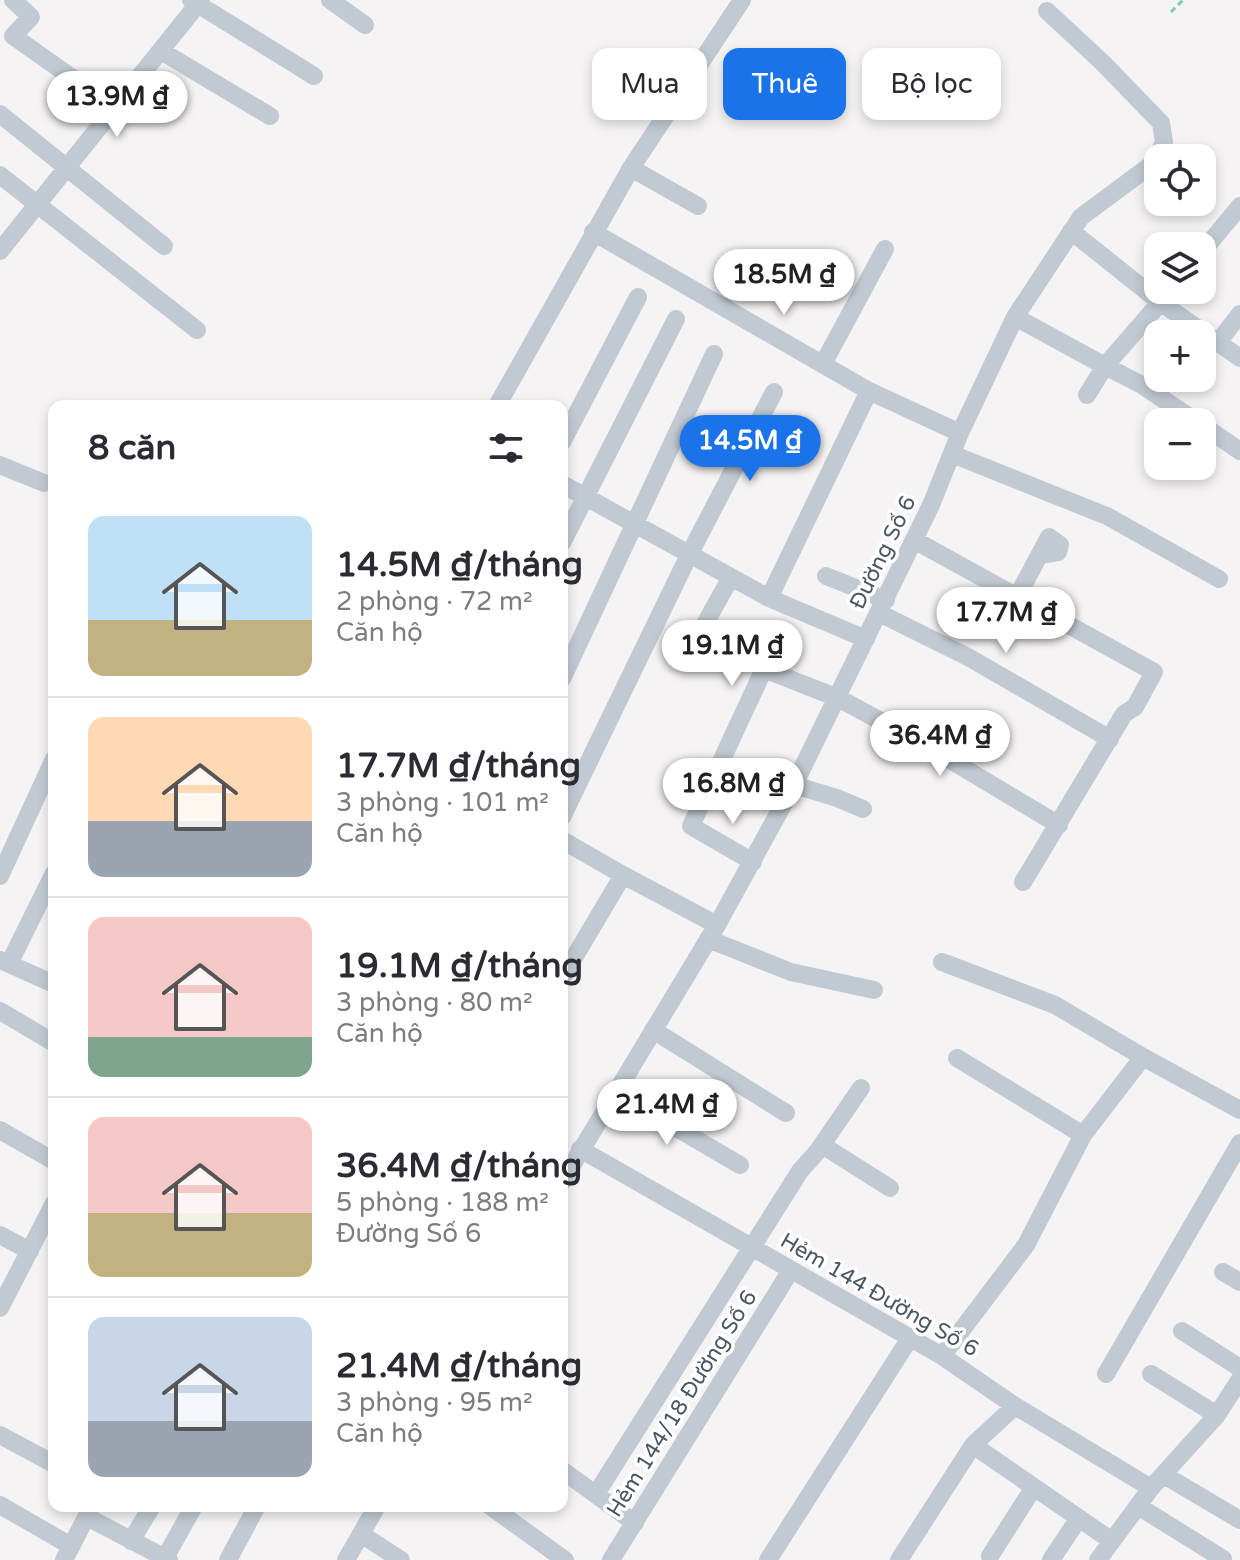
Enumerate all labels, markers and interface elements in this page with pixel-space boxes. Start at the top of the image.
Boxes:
chip: Mua [592,48,707,120]
chip: Thuê [723,48,846,120]
chip: Bộ lọc [862,48,1001,120]
pin: 13.9M ₫ [43,71,191,139]
text: 13.9M ₫ [65,81,169,112]
map controls [1144,144,1216,480]
button: locate [1144,144,1216,216]
button: layers [1144,232,1216,304]
pin: 18.5M ₫ [710,249,858,317]
text: 18.5M ₫ [732,259,836,290]
button: + [1144,320,1216,392]
button: − [1144,408,1216,480]
pin: 14.5M ₫ [676,415,824,483]
text: 14.5M ₫ [698,425,802,456]
icon: filters [484,426,528,470]
text: 8 căn [88,428,176,469]
street label: Đường Số 6 [844,491,922,613]
text: 14.5M ₫/tháng [336,545,583,586]
icon: home [152,548,248,644]
text: 2 phòng · 72 m² [336,586,533,617]
pin: 17.7M ₫ [932,587,1080,655]
text: 17.7M ₫ [954,597,1058,628]
text: Căn hộ [336,617,423,648]
pin: 19.1M ₫ [658,620,806,688]
text: 19.1M ₫ [680,630,784,661]
pin: 36.4M ₫ [866,710,1014,778]
text: 36.4M ₫ [888,720,992,751]
text: 17.7M ₫/tháng [336,746,581,787]
icon: home [152,749,248,845]
pin: 16.8M ₫ [659,758,807,826]
text: 16.8M ₫ [681,768,785,799]
text: 3 phòng · 101 m² [336,787,549,818]
text: Căn hộ [336,818,423,849]
text: 19.1M ₫/tháng [336,946,583,987]
icon: home [152,949,248,1045]
text: 3 phòng · 80 m² [336,987,533,1018]
text: Căn hộ [336,1018,423,1049]
pin: 21.4M ₫ [593,1079,741,1147]
text: 21.4M ₫ [615,1089,719,1120]
text: 36.4M ₫/tháng [336,1146,582,1187]
icon: home [152,1149,248,1245]
text: 5 phòng · 188 m² [336,1187,549,1218]
text: Đường Số 6 [336,1218,481,1249]
street label: Hẻm 144 Đường Số 6 [776,1227,983,1362]
street label: Hẻm 144/18 Đường Số 6 [601,1285,762,1522]
text: 21.4M ₫/tháng [336,1346,582,1387]
icon: home [152,1349,248,1445]
text: 3 phòng · 95 m² [336,1387,533,1418]
text: Căn hộ [336,1418,423,1449]

